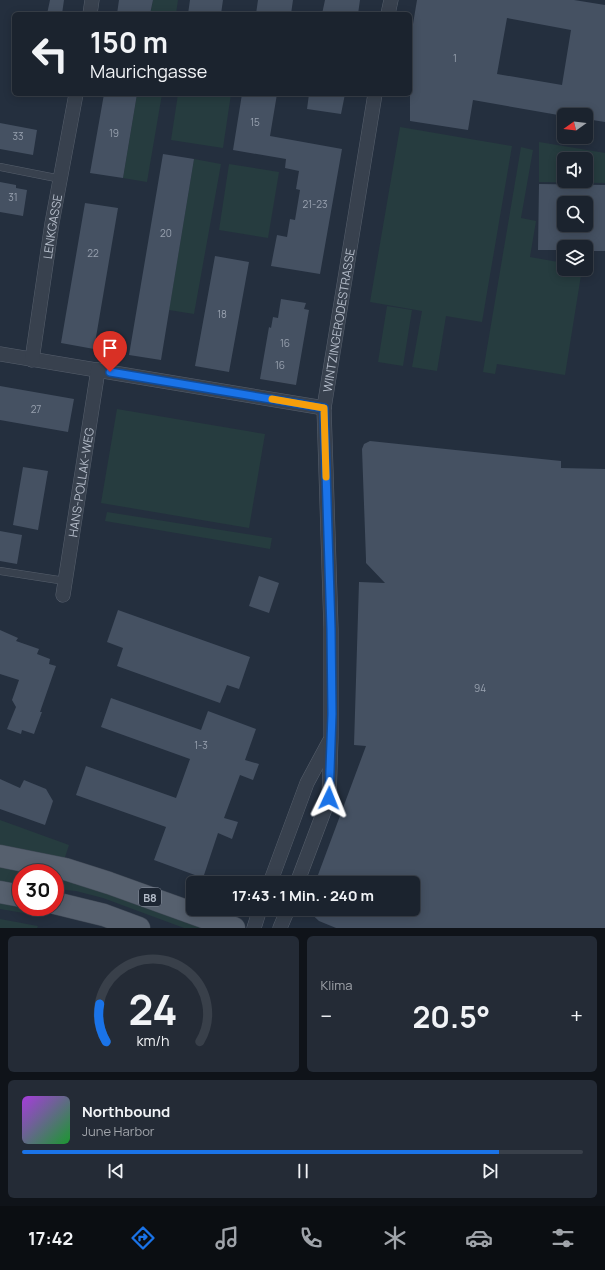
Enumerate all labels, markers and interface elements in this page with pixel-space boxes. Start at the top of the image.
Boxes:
text: 150 m [90,23,168,61]
icon: left [24,28,76,80]
house number: 1 [453,51,457,65]
text: Maurichgasse [90,59,207,83]
north arrow [557,108,593,144]
map controls [557,108,593,276]
house number: 15 [250,115,260,129]
house number: 19 [109,126,119,140]
house number: 33 [12,129,24,143]
button: sound [557,152,593,188]
house number: 31 [8,190,18,204]
street label: LENKGASSE [38,193,66,260]
button: search [557,196,593,232]
house number: 21-23 [302,197,328,211]
house number: 20 [160,226,172,240]
button: layers [557,240,593,276]
house number: 22 [87,246,99,260]
street label: WINTZINGERODESTRASSE [318,247,358,393]
house number: 18 [217,307,227,321]
pin [93,331,127,372]
house number: 16 [280,336,290,350]
icon: arrive [99,337,121,359]
house number: 16 [275,358,285,372]
house number: 27 [31,402,41,416]
street label: HANS-POLLAK-WEG [64,426,98,538]
house number: 94 [474,681,486,695]
house number: 1-3 [194,738,208,752]
position arrow [308,777,350,819]
speed limit sign: 30 [12,864,64,916]
text: 17:43 · 1 Min. · 240 m [232,885,374,906]
road number: B8 [139,888,161,906]
text: Klima [321,976,353,994]
text: 24 [129,981,178,1037]
text: 20.5° [412,996,490,1037]
text: − [321,1001,332,1031]
text: + [570,1001,583,1031]
text: km/h [137,1031,170,1050]
text: Northbound [82,1101,170,1122]
text: June Harbor [82,1122,155,1140]
icon: previous [105,1160,127,1182]
icon: pause [292,1160,314,1182]
icon: next [479,1160,501,1182]
icon: directions [129,1224,157,1252]
icon: music [213,1224,241,1252]
icon: phone [297,1224,325,1252]
icon: climate [381,1224,409,1252]
icon: car [465,1224,493,1252]
icon: filters [549,1224,577,1252]
text: 17:42 [28,1226,73,1250]

